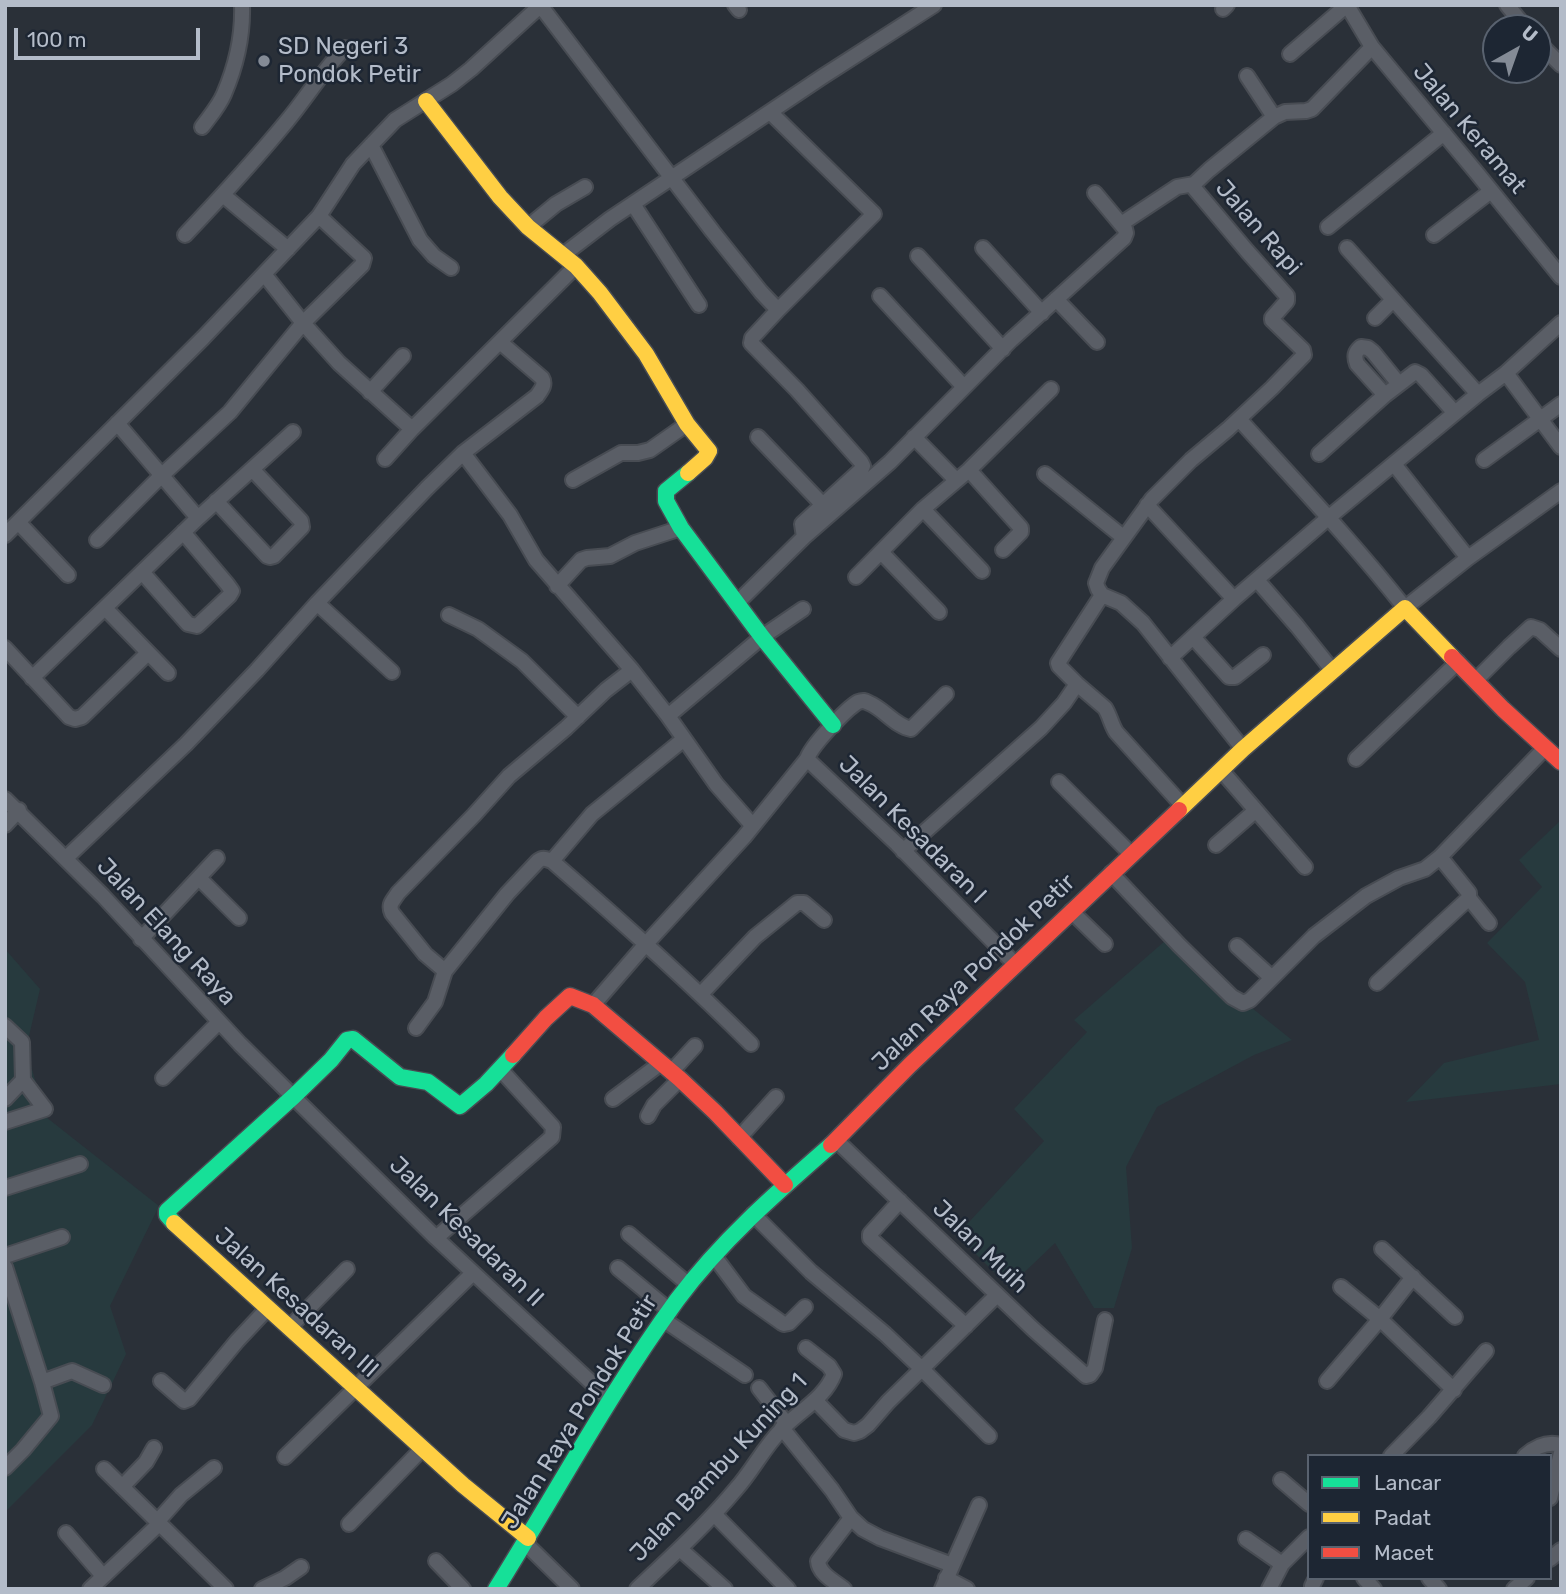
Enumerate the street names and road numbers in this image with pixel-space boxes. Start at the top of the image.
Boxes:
street label: Jalan Keramat [1406,58,1532,200]
street label: Jalan Rapi [1209,174,1307,282]
street label: Jalan Kesadaran I [832,750,992,910]
street label: Jalan Elang Raya [90,852,242,1012]
street label: Jalan Raya Pondok Petir [866,868,1082,1078]
street label: Jalan Kesadaran II [383,1151,549,1313]
street label: Jalan Muih [926,1194,1034,1300]
street label: Jalan Kesadaran III [208,1222,384,1384]
street label: Jalan Raya Pondok Petir [496,1289,664,1535]
street label: Jalan Bambu Kuning 1 [624,1368,814,1568]

